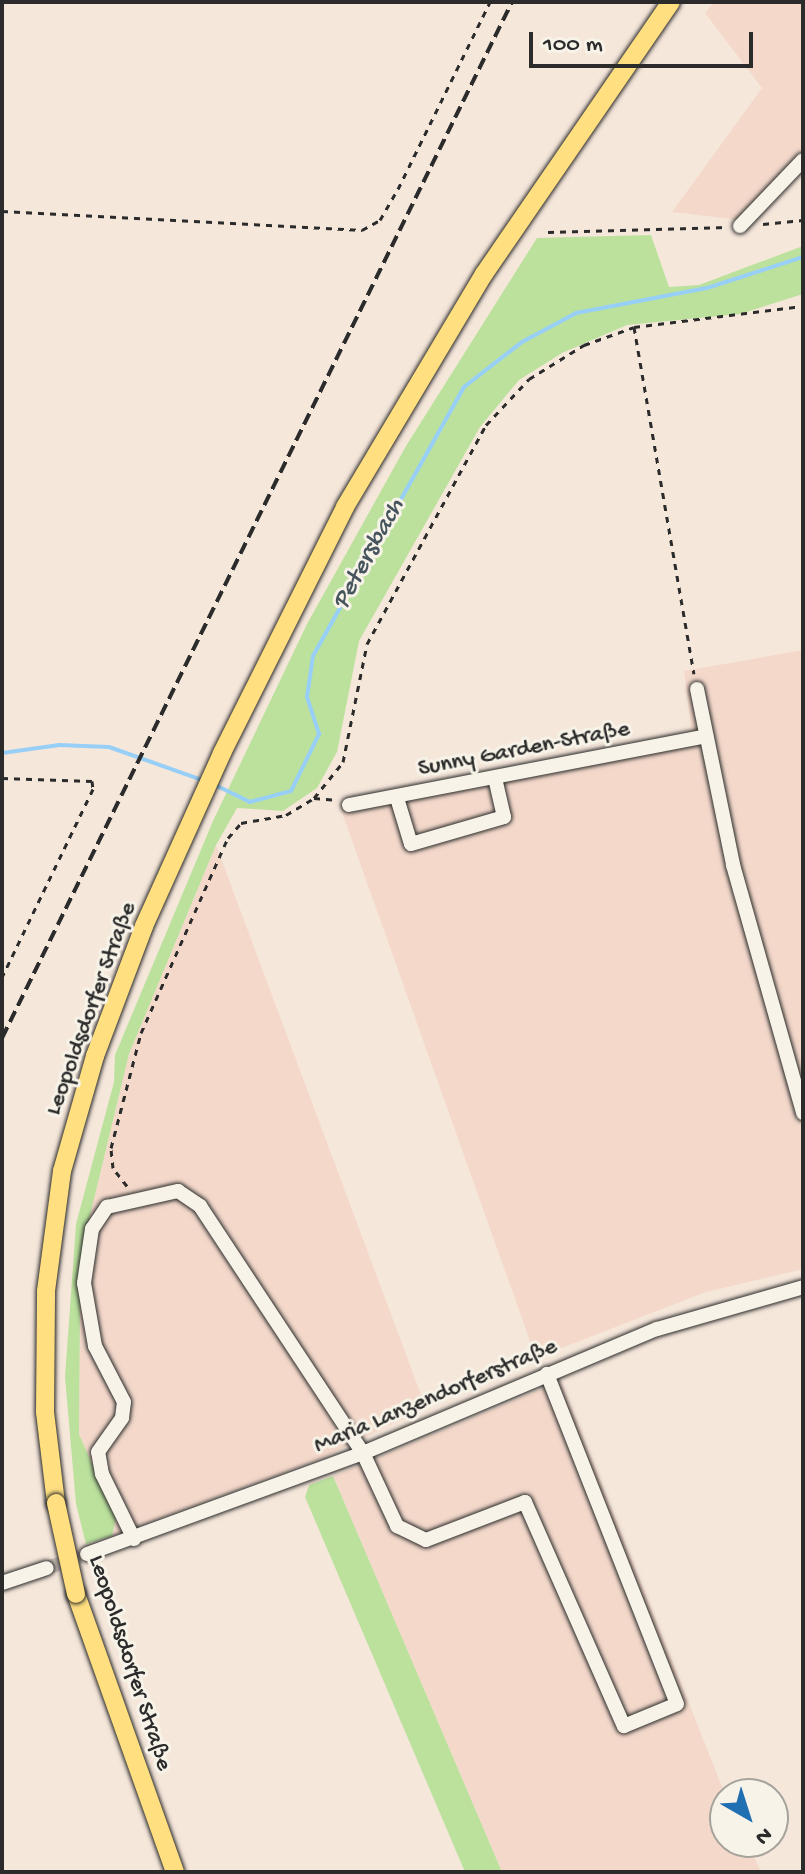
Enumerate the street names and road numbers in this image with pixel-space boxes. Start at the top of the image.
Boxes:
street label: Sunny Garden-Straße [416,715,632,785]
street label: Leopoldsdorfer Straße [40,898,144,1120]
street label: Maria Lanzendorferstraße [310,1333,562,1461]
street label: Leopoldsdorfer Straße [81,1552,177,1774]

